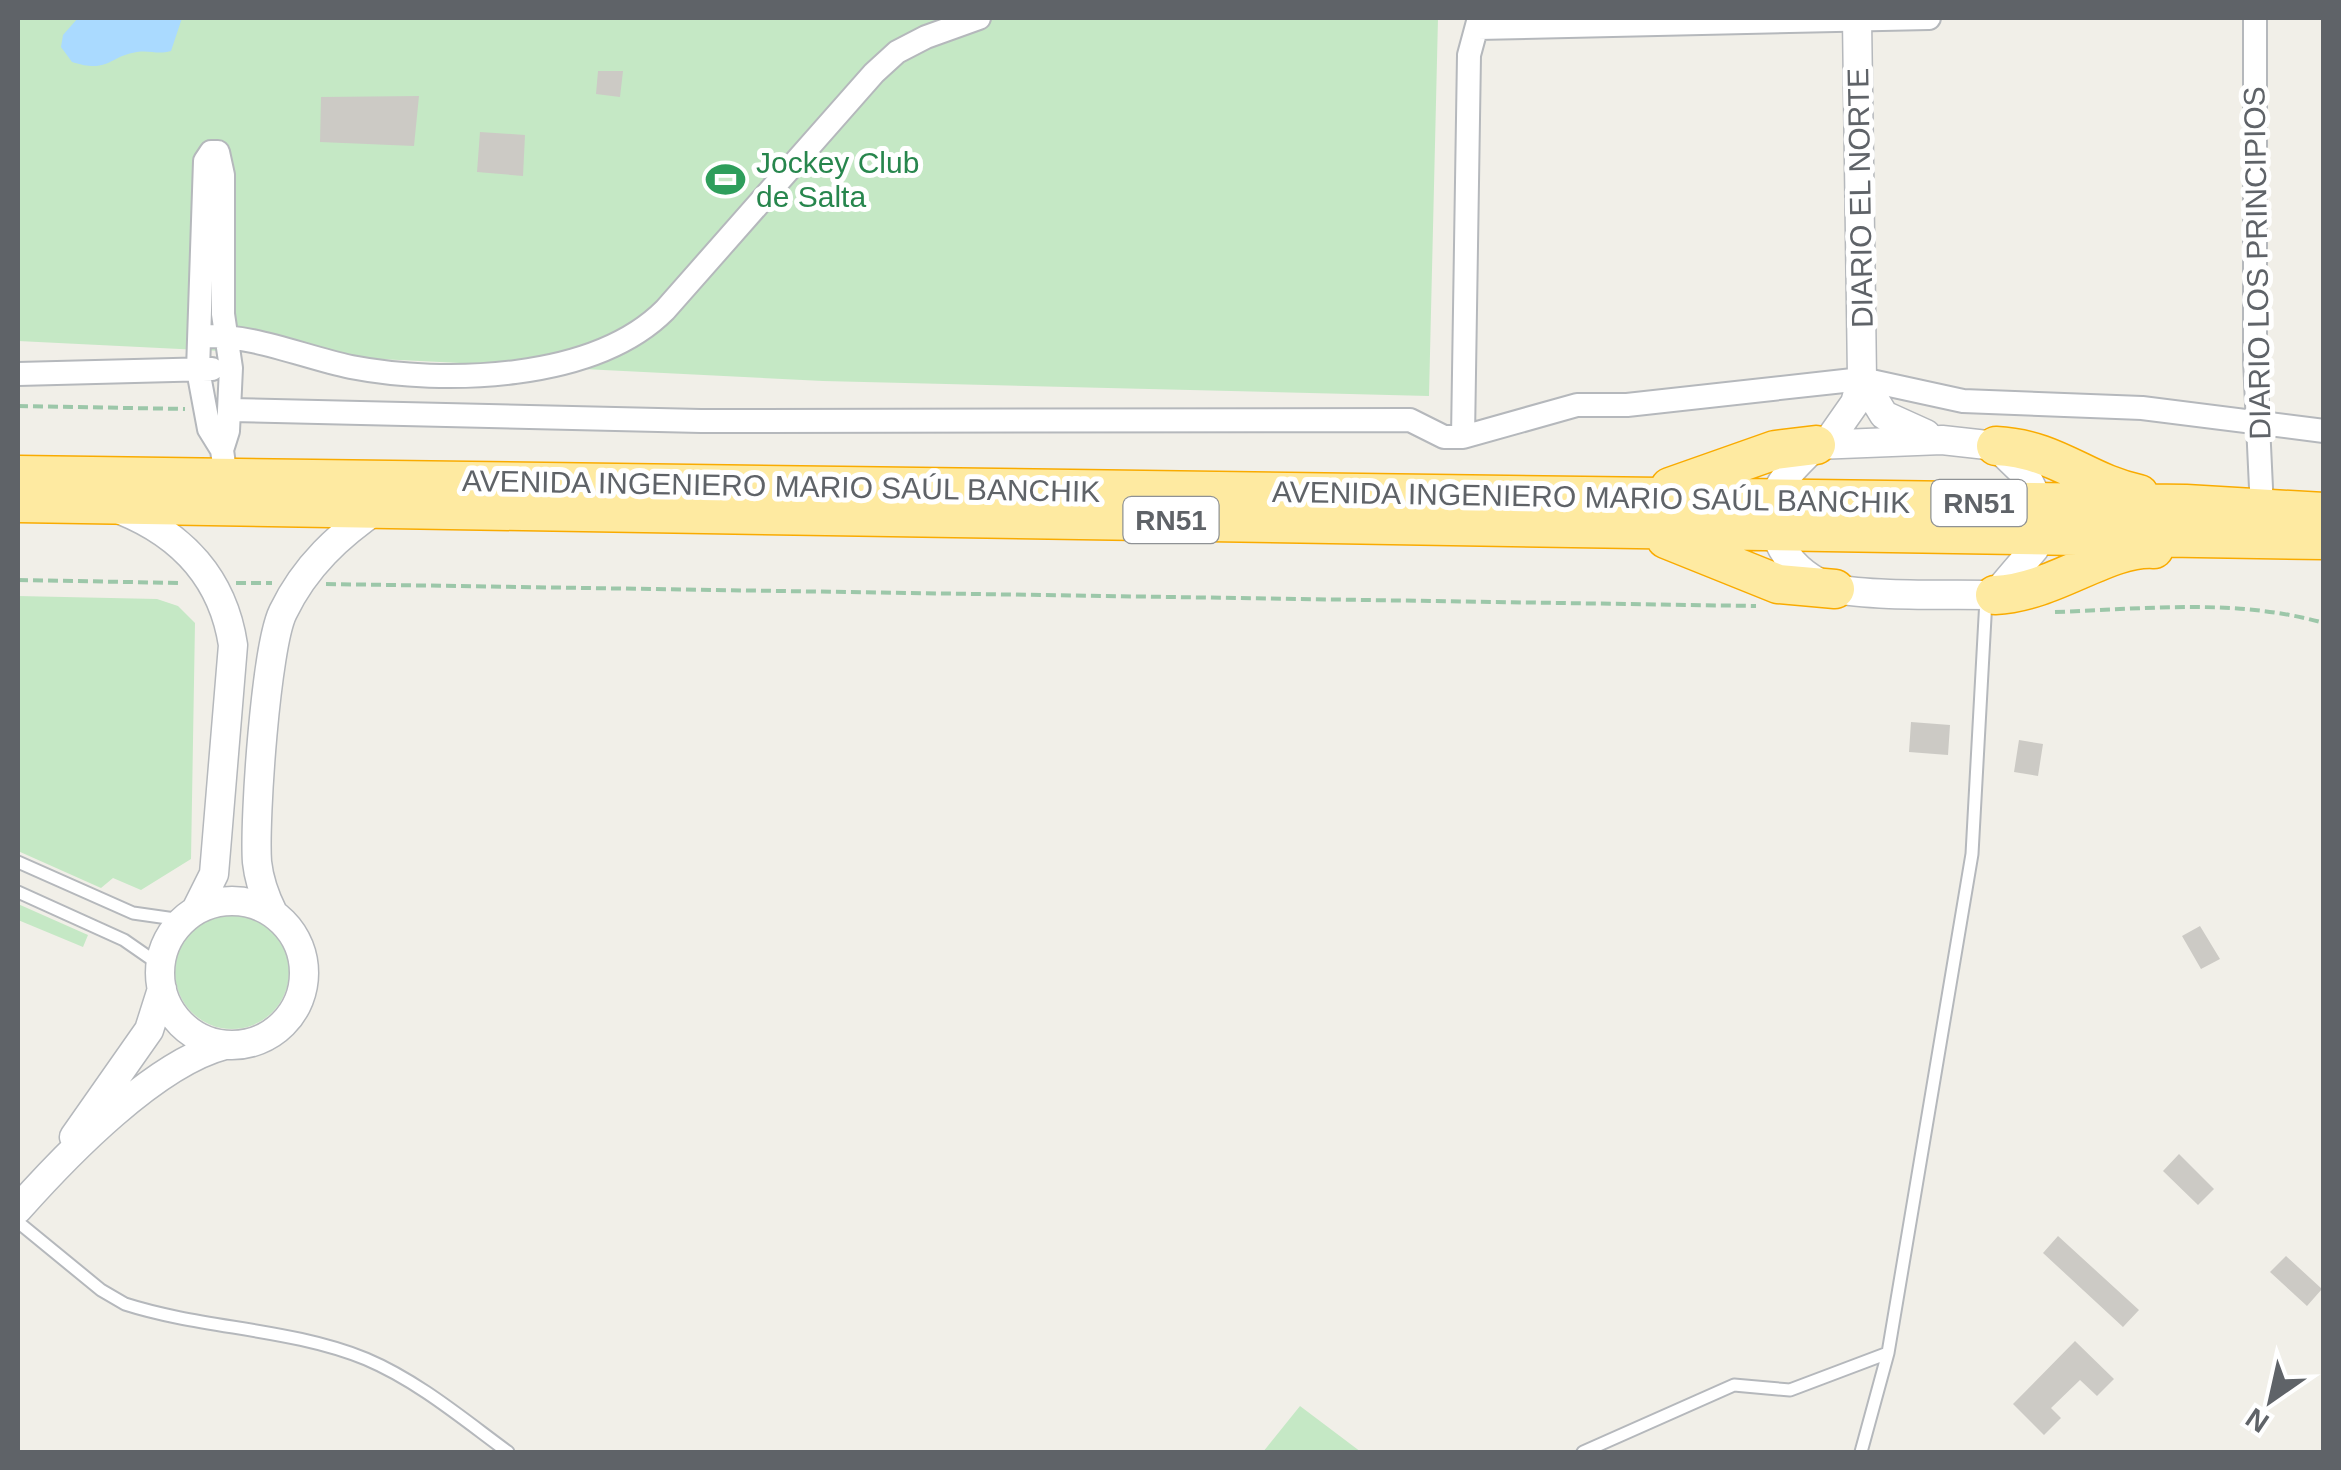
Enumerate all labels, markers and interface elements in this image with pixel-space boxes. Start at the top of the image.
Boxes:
street label: DIARIO EL NORTE [1841,68,1879,328]
street label: DIARIO LOS PRINCIPIOS [2237,86,2277,440]
place label: Jockey Club de Salta [756,146,919,213]
sports icon: Jockey Club de Salta [705,158,747,200]
street label: AVENIDA INGENIERO MARIO SAÚL BANCHIK [462,464,1100,508]
street label: AVENIDA INGENIERO MARIO SAÚL BANCHIK [1272,475,1910,519]
road number: RN51 [1932,480,2026,526]
road number: RN51 [1124,497,1218,543]
north arrow [2221,1350,2321,1450]
text: N [2240,1402,2274,1439]

